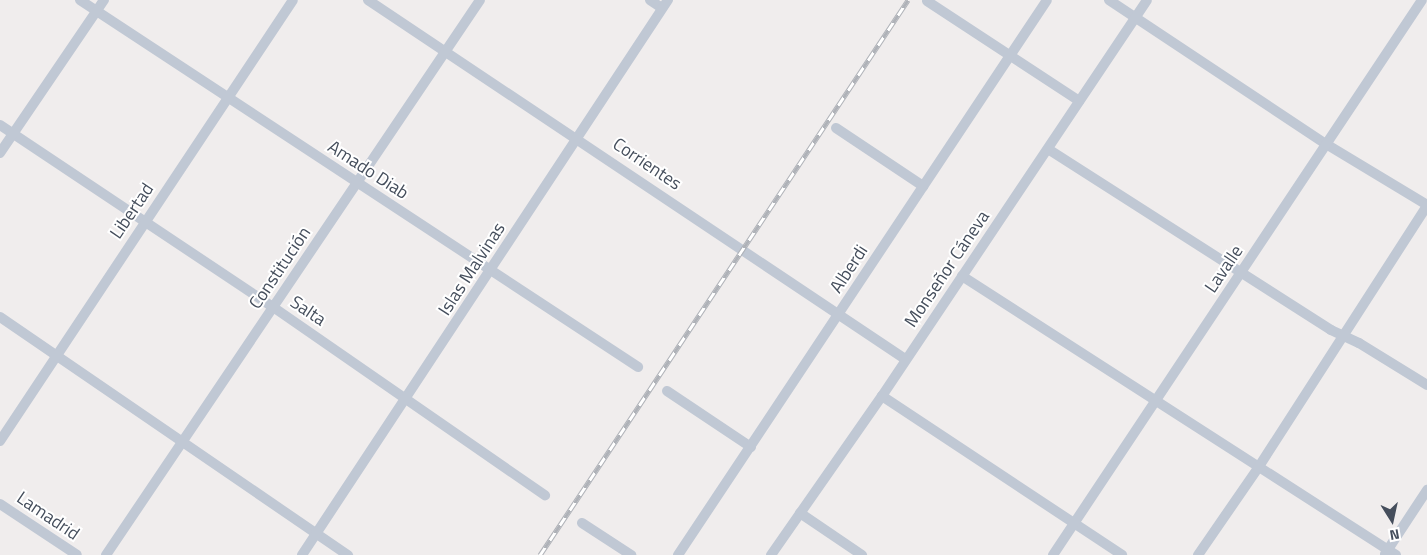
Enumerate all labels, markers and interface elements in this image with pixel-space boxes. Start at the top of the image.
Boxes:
street label: Corrientes [609,133,685,195]
street label: Amado Diab [324,136,412,204]
street label: Libertad [106,179,158,243]
street label: Monseñor Cáneva [900,207,994,331]
street label: Islas Malvinas [434,219,510,319]
street label: Constitución [245,223,315,313]
street label: Alberdi [826,241,872,297]
street label: Lavalle [1200,241,1248,297]
street label: Salta [286,291,330,331]
street label: Lamadrid [13,487,83,545]
north arrow [1367,495,1417,545]
text: N [1388,524,1401,546]

